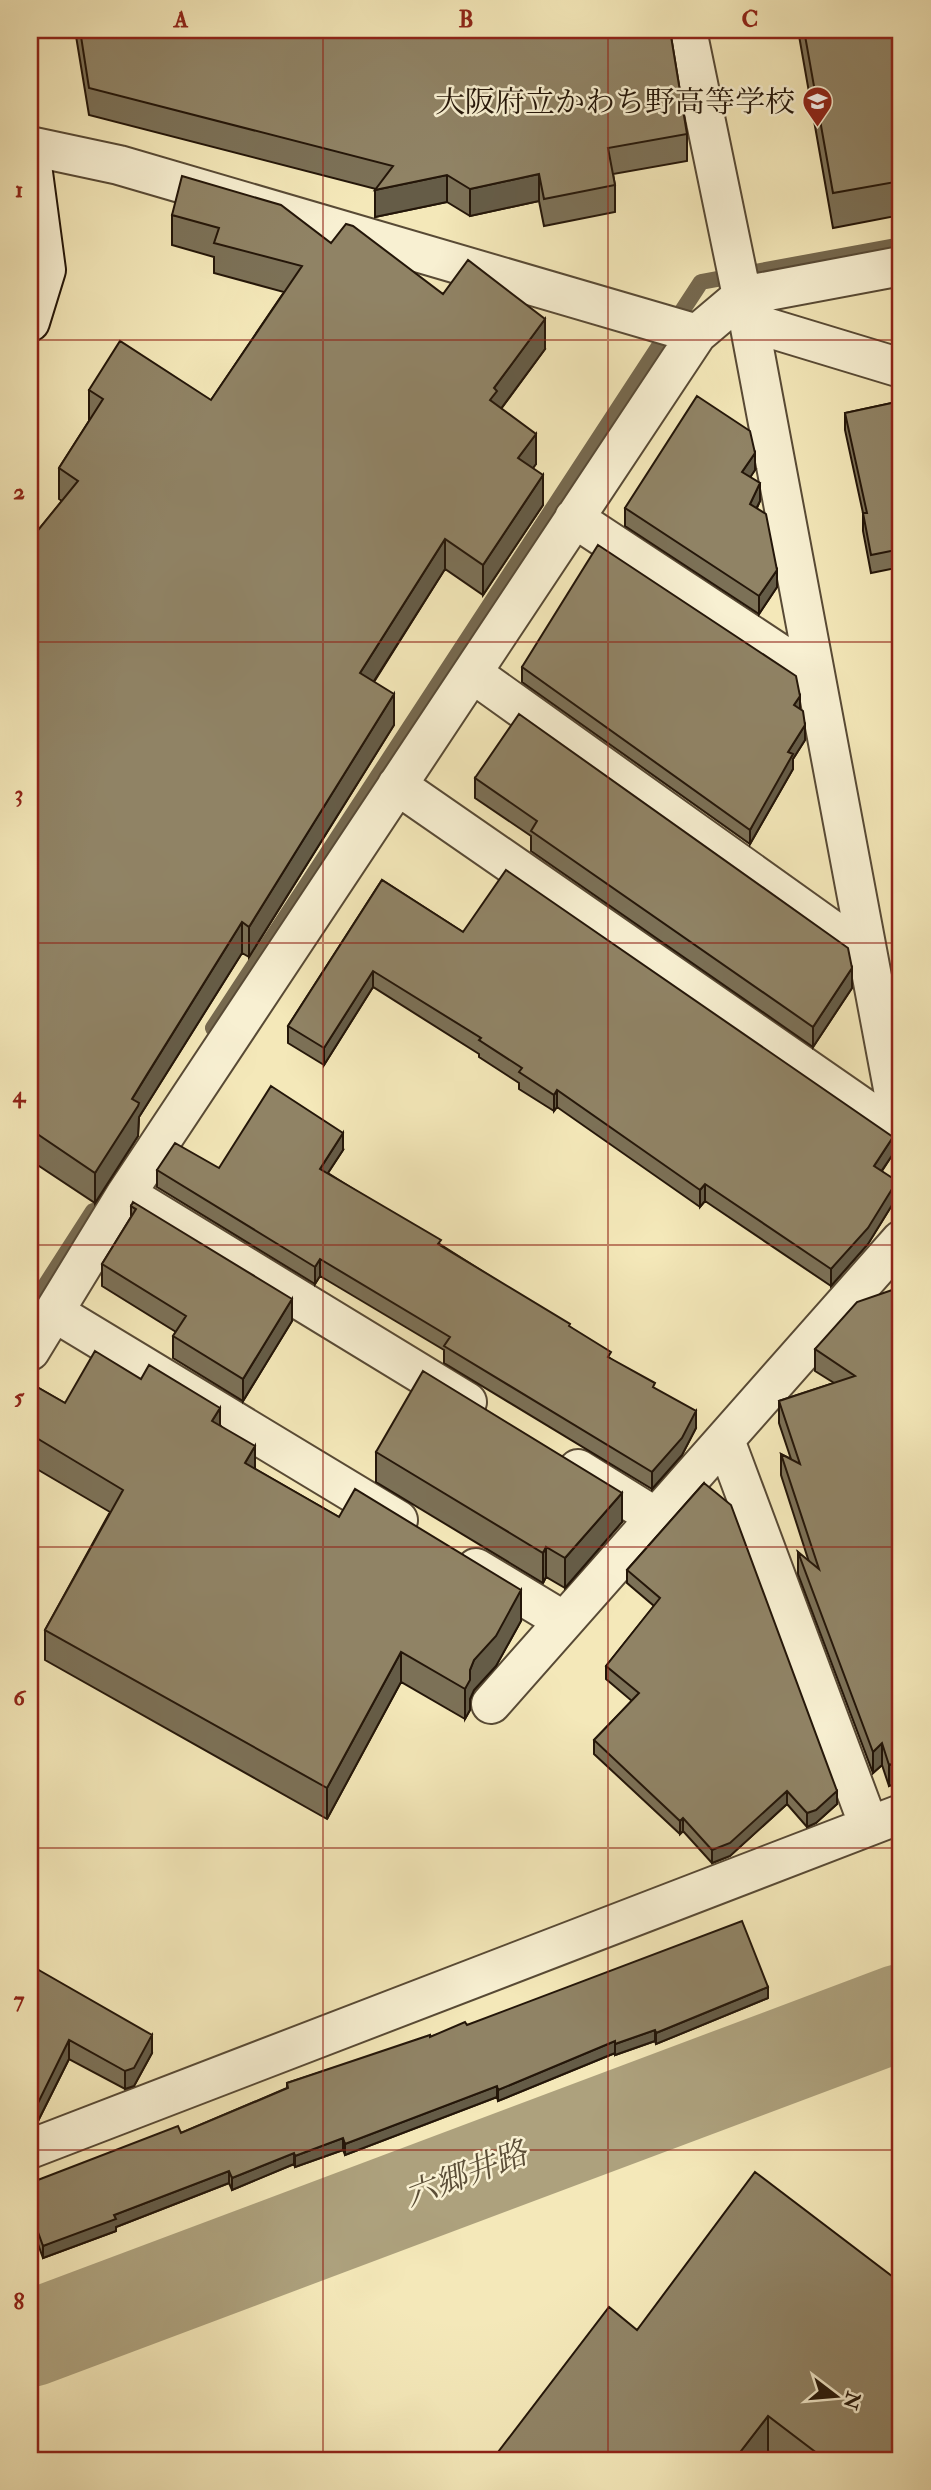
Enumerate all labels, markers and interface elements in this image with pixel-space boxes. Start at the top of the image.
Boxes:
text: A [173,5,189,34]
text: B [458,5,474,34]
text: C [742,5,758,34]
place label: 大阪府立かわち野高等学校 [435,84,795,121]
school or university icon: 大阪府立かわち野高等学校 [801,85,835,129]
text: 1 [15,175,23,204]
text: 2 [13,477,25,506]
text: 3 [15,779,23,808]
text: 4 [12,1080,27,1109]
text: 5 [14,1382,25,1411]
text: 6 [13,1683,27,1712]
text: 7 [14,1985,25,2014]
water label: 六郷井路 [399,2133,535,2217]
text: 8 [14,2287,25,2316]
north arrow [802,2360,872,2430]
text: N [837,2388,866,2413]

